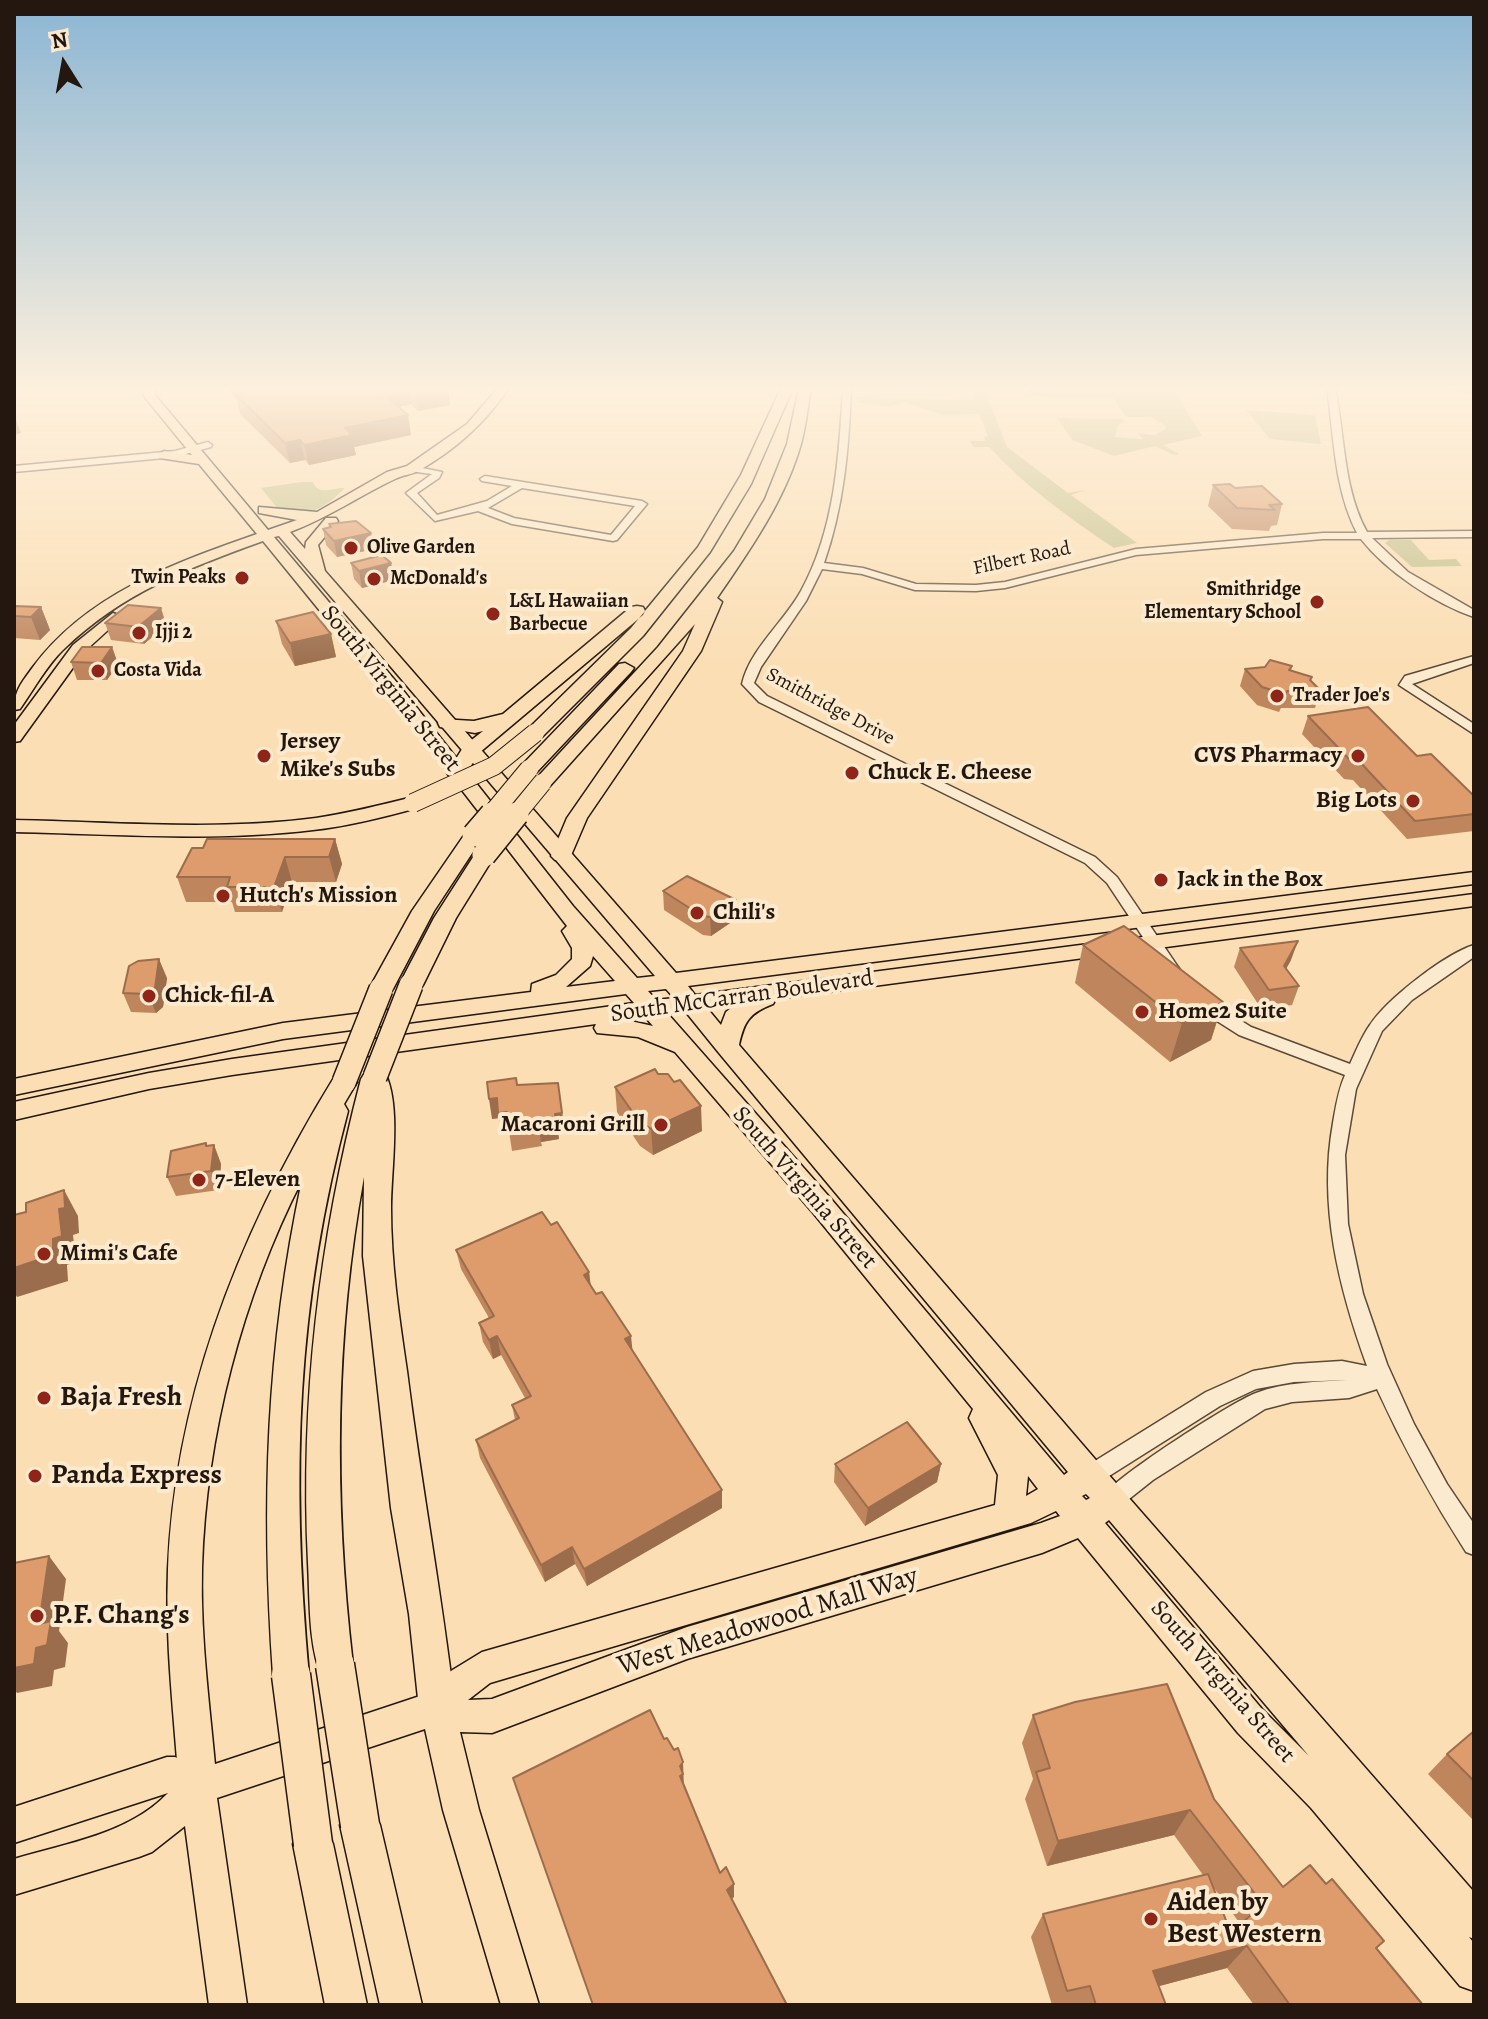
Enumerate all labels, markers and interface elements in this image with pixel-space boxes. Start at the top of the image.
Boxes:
north arrow [24,24,104,104]
text: N [49,24,70,57]
place label: Olive Garden [367,536,475,560]
street label: Filbert Road [971,537,1073,581]
marker: Olive Garden [342,539,360,557]
place label: Twin Peaks [131,566,226,590]
place label: McDonald's [390,567,487,591]
marker: Twin Peaks [233,569,251,587]
marker: McDonald's [365,570,383,588]
place label: Smithridge Elementary School [1144,578,1301,625]
place label: L&L Hawaiian Barbecue [509,590,629,637]
marker: Smithridge Elementary School [1308,593,1326,611]
street label: South Virginia Street [314,600,466,778]
marker: L&L Hawaiian Barbecue [484,605,502,623]
place label: Ijji 2 [155,621,192,645]
marker: Ijji 2 [130,624,148,642]
place label: Costa Vida [114,659,202,683]
marker: Costa Vida [89,662,107,680]
street label: Smithridge Drive [762,663,898,751]
place label: Trader Joe's [1293,684,1390,708]
marker: Trader Joe's [1268,687,1286,705]
place label: Jersey Mike's Subs [280,728,396,784]
place label: CVS Pharmacy [1194,742,1342,770]
marker: Jersey Mike's Subs [255,747,273,765]
marker: CVS Pharmacy [1349,747,1367,765]
place label: Chuck E. Cheese [868,759,1032,787]
marker: Chuck E. Cheese [843,764,861,782]
place label: Big Lots [1316,787,1397,815]
marker: Big Lots [1404,792,1422,810]
place label: Jack in the Box [1177,866,1323,894]
marker: Jack in the Box [1152,871,1170,889]
place label: Hutch's Mission [239,882,397,910]
marker: Hutch's Mission [214,887,232,905]
place label: Chili's [713,899,775,927]
marker: Chili's [688,904,706,922]
street label: South McCarran Boulevard [609,964,875,1030]
place label: Chick-fil-A [165,982,274,1010]
marker: Chick-fil-A [140,987,158,1005]
place label: Home2 Suite [1158,998,1287,1026]
marker: Home2 Suite [1133,1003,1151,1021]
street label: South Virginia Street [726,1101,882,1275]
place label: Macaroni Grill [500,1111,645,1139]
marker: Macaroni Grill [652,1116,670,1134]
place label: 7-Eleven [215,1166,300,1194]
marker: 7-Eleven [190,1171,208,1189]
place label: Mimi's Cafe [60,1240,178,1268]
marker: Mimi's Cafe [35,1245,53,1263]
place label: Baja Fresh [60,1381,182,1415]
marker: Baja Fresh [35,1389,53,1407]
place label: Panda Express [51,1459,222,1493]
marker: Panda Express [26,1467,44,1485]
street label: West Meadowood Mall Way [614,1560,922,1684]
street label: South Virginia Street [1144,1595,1300,1769]
place label: P.F. Chang's [53,1599,190,1633]
marker: P.F. Chang's [28,1607,46,1625]
place label: Aiden by Best Western [1167,1886,1322,1952]
marker: Aiden by Best Western [1142,1910,1160,1928]

